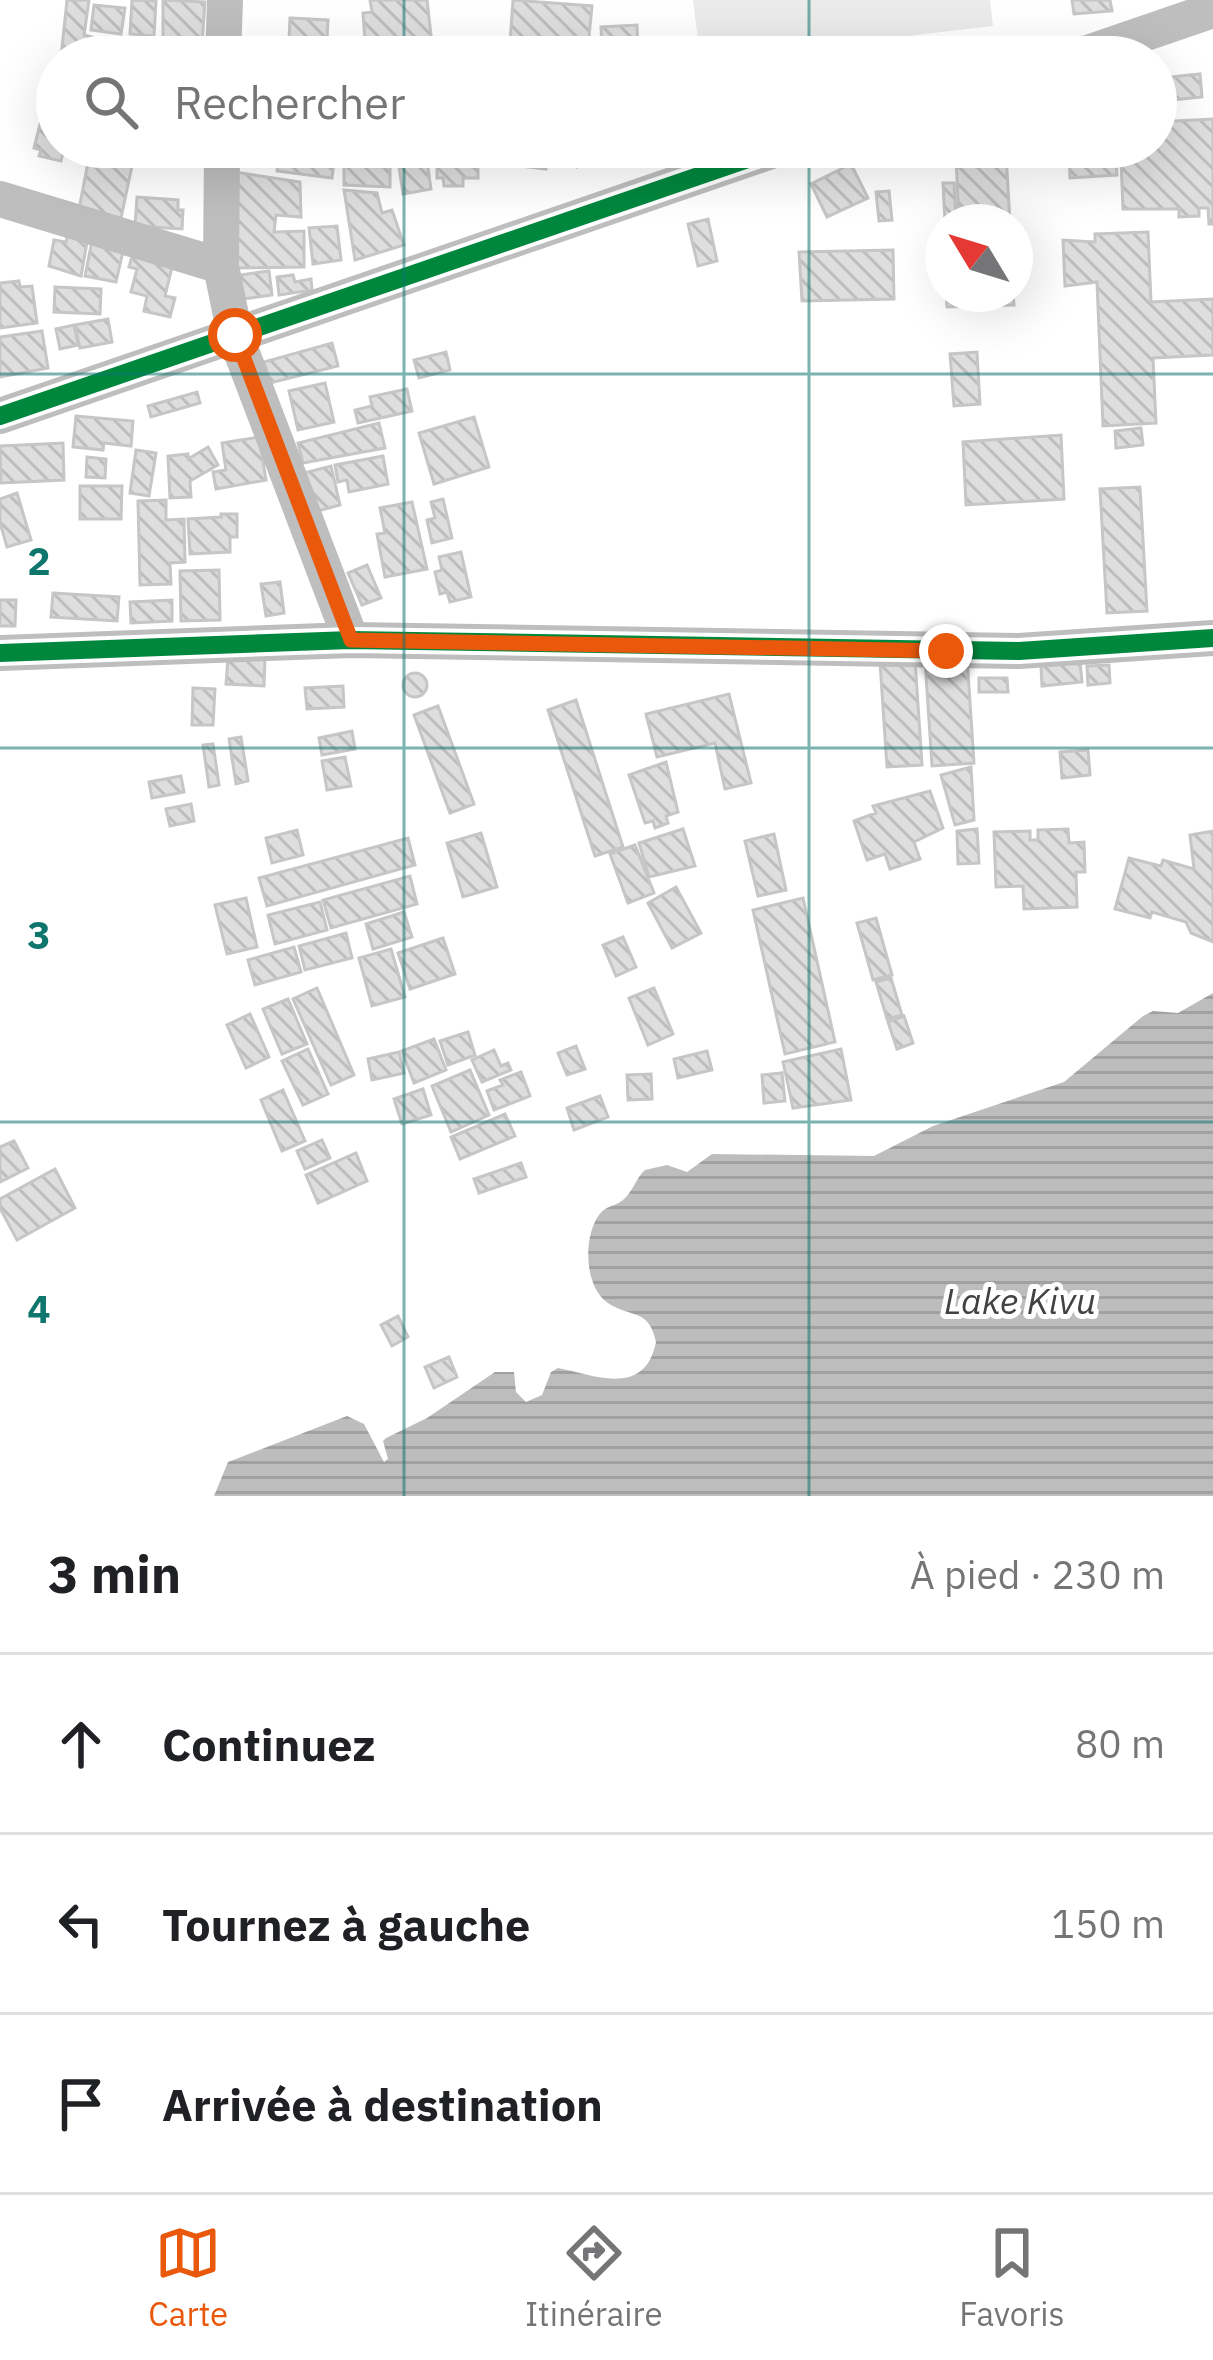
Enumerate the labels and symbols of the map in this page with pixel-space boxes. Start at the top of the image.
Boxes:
north arrow [925,204,1033,312]
route start [208,308,262,362]
text: 2 [27,535,51,586]
route end [919,624,973,678]
text: 3 [27,909,51,960]
water label: Lake Kivu [944,1277,1096,1324]
text: 4 [27,1283,51,1334]

